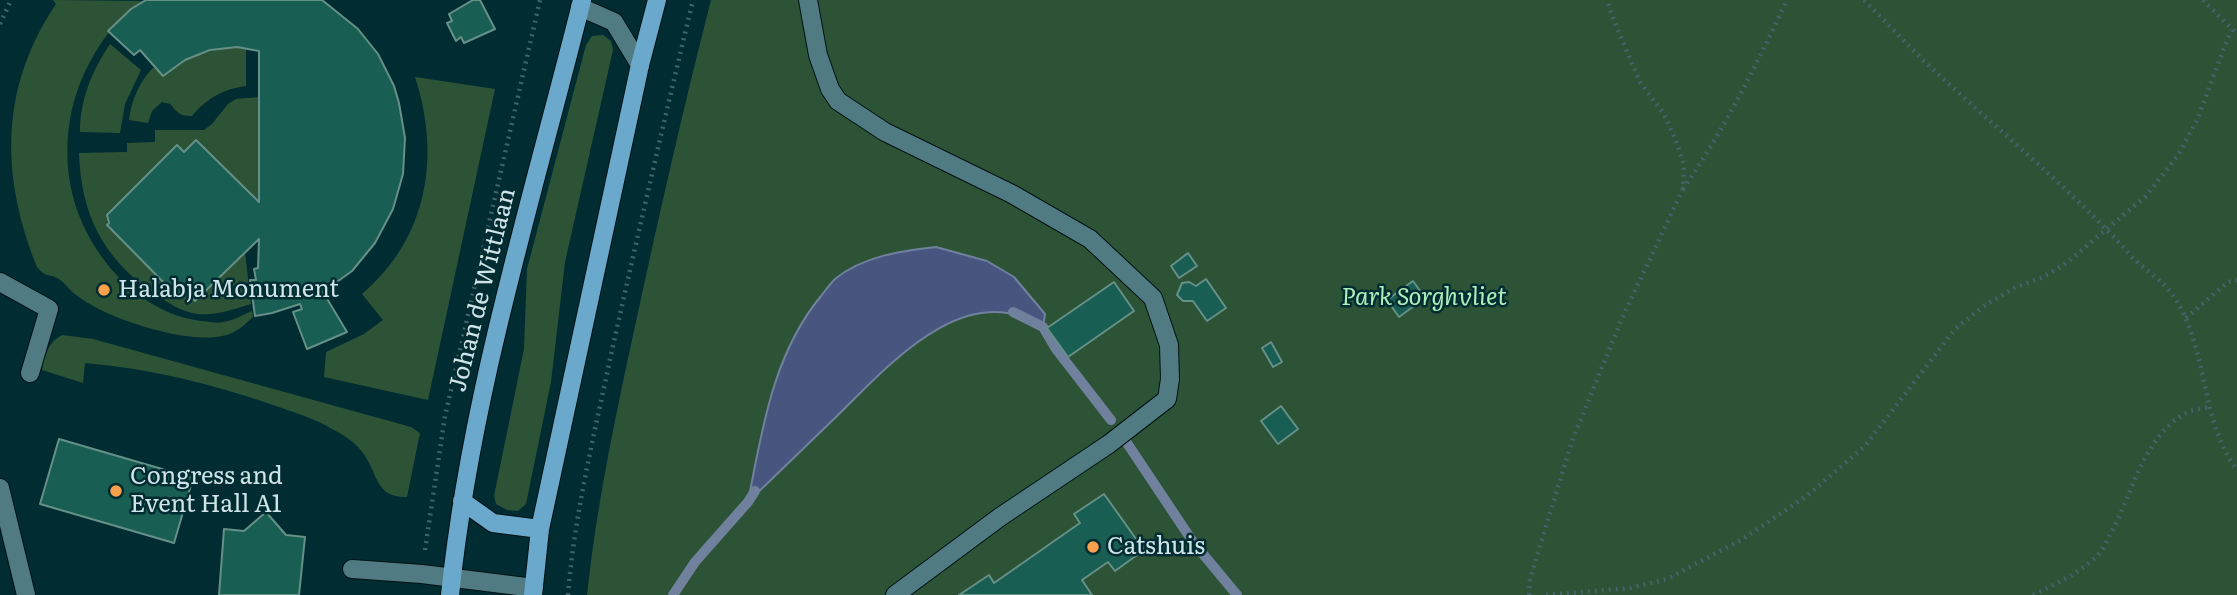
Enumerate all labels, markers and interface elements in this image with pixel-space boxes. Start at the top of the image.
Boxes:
street label: Johan de Wittlaan [444,185,522,395]
place label: Halabja Monument [118,276,339,304]
marker: Halabja Monument [96,282,112,298]
park label: Park Sorghvliet [1341,284,1507,312]
place label: Congress and Event Hall A1 [130,463,283,519]
marker: Congress and Event Hall A1 [108,483,124,499]
place label: Catshuis [1107,533,1205,561]
marker: Catshuis [1085,539,1101,555]

